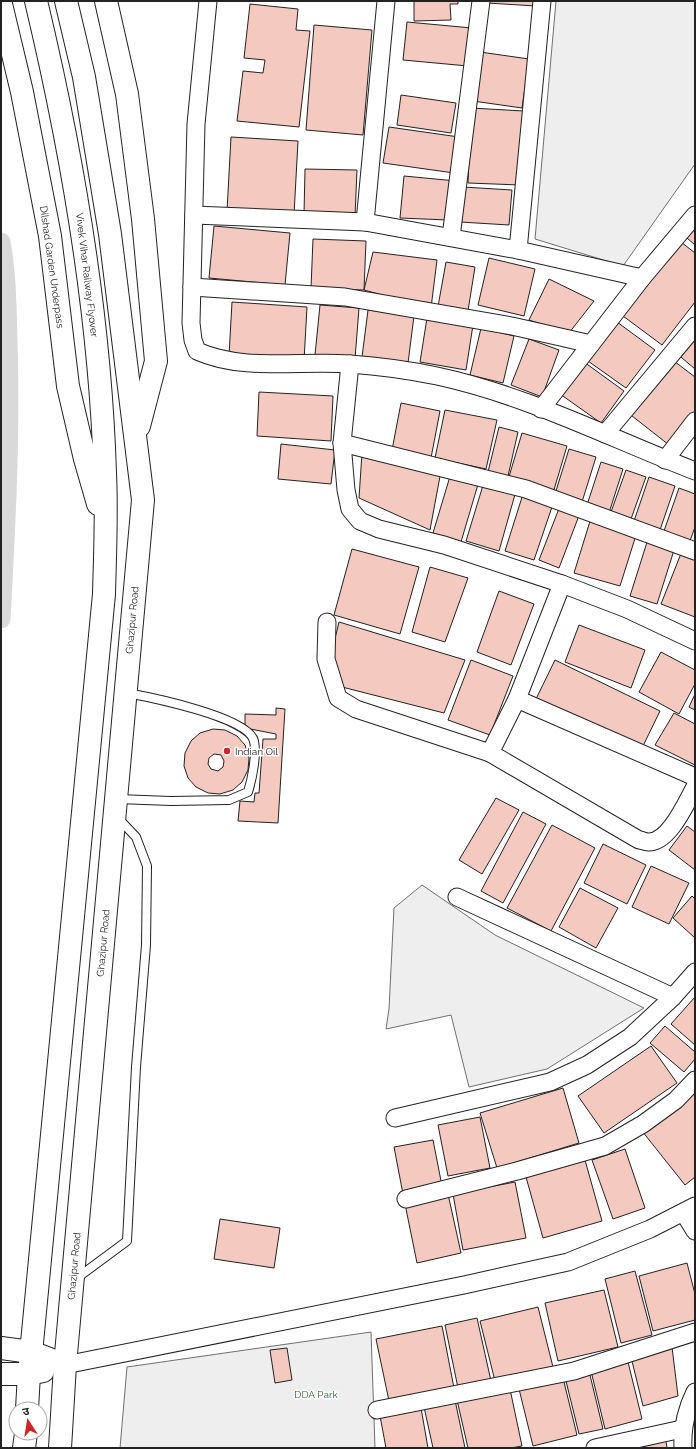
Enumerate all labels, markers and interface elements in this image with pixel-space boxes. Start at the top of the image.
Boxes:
street label: Dilshad Garden Underpass [38,205,66,329]
street label: Vivek Vihar Railway Flyover [74,212,100,338]
street label: Ghazipur Road [124,586,140,654]
marker: Indian Oil [222,746,232,756]
place label: Indian Oil [235,746,278,757]
street label: Ghazipur Road [95,909,111,977]
street label: Ghazipur Road [66,1232,82,1300]
park label: DDA Park [294,1389,338,1400]
north arrow [8,1401,48,1441]
text: उ [22,1405,31,1419]

